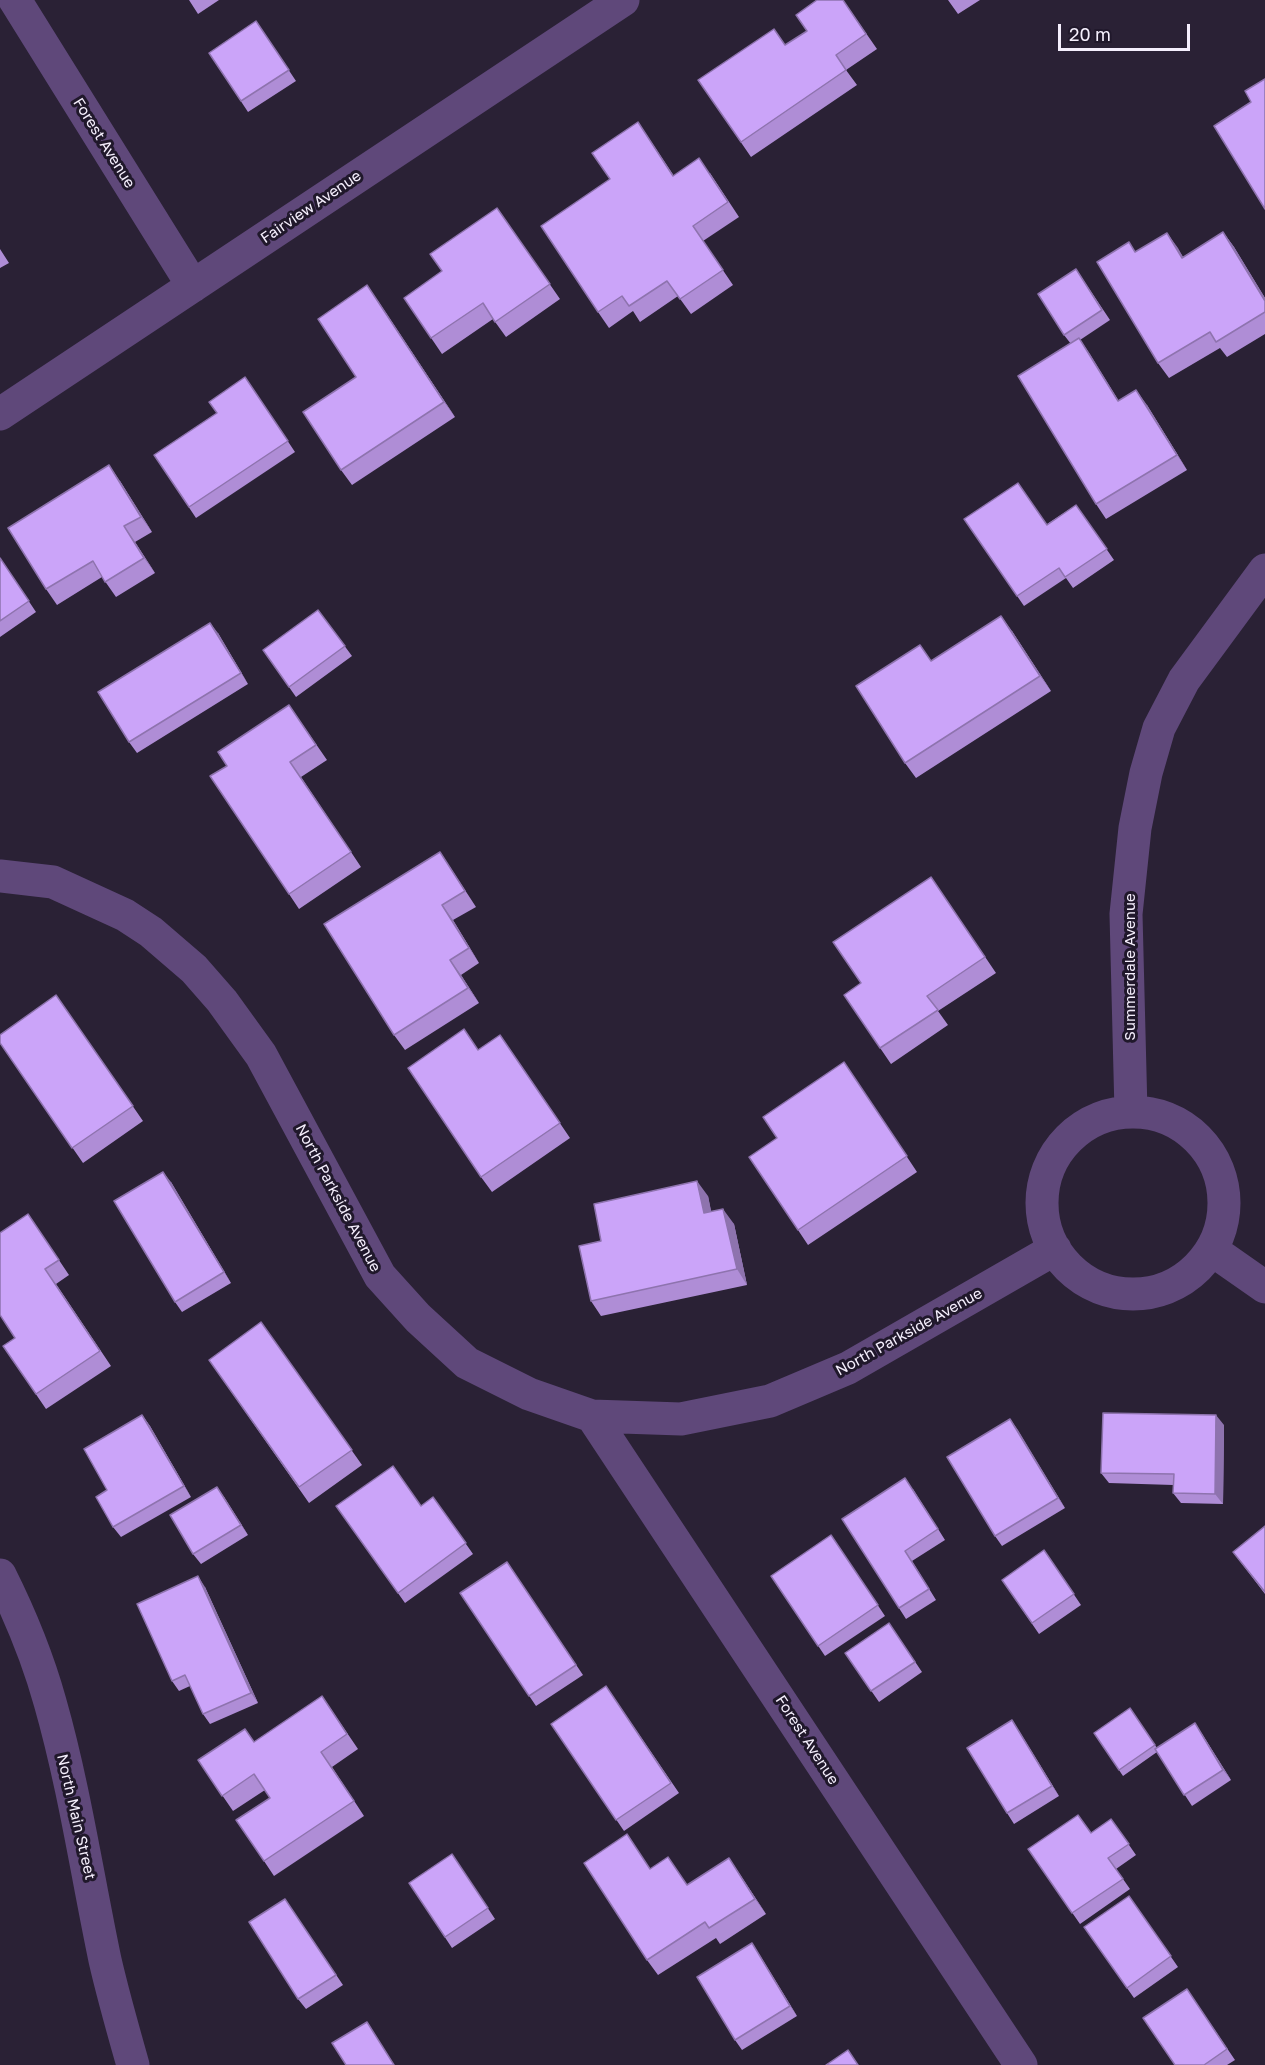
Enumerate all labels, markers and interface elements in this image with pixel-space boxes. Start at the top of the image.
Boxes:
scale bar [1061,12,1193,50]
text: 20 m [1069,23,1111,45]
street label: Forest Avenue [69,95,139,191]
street label: Fairview Avenue [257,167,365,247]
street label: Summerdale Avenue [1121,893,1139,1041]
street label: North Parkside Avenue [291,1121,385,1275]
street label: North Parkside Avenue [833,1284,985,1380]
street label: Forest Avenue [771,1692,843,1788]
street label: North Main Street [53,1752,99,1882]

